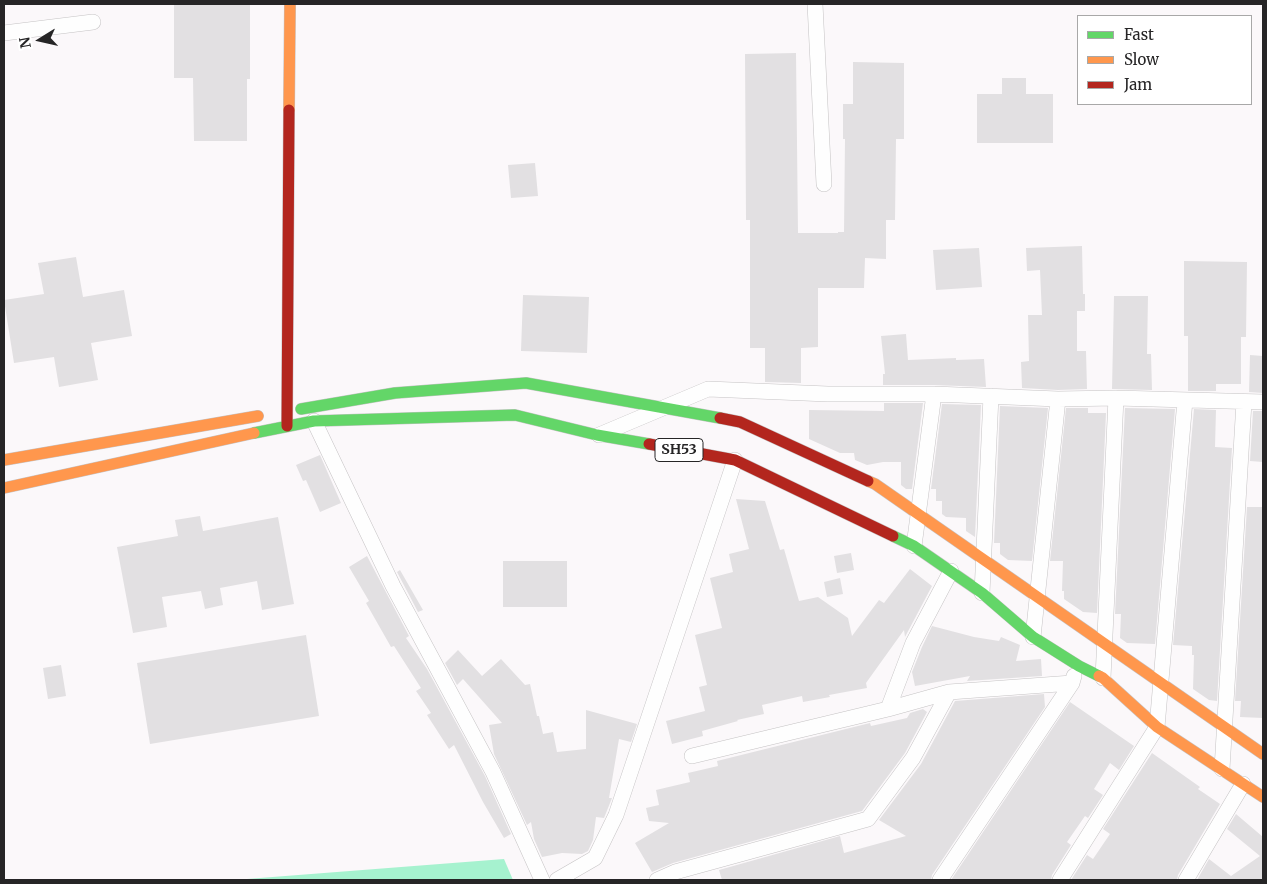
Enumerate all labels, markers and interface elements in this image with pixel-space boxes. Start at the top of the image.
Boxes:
north arrow [15,15,65,65]
legend [1077,15,1252,105]
text: Fast [1124,25,1154,44]
text: N [15,36,35,50]
text: Slow [1124,50,1159,69]
text: Jam [1124,75,1152,94]
road number: SH53 [655,438,703,462]

